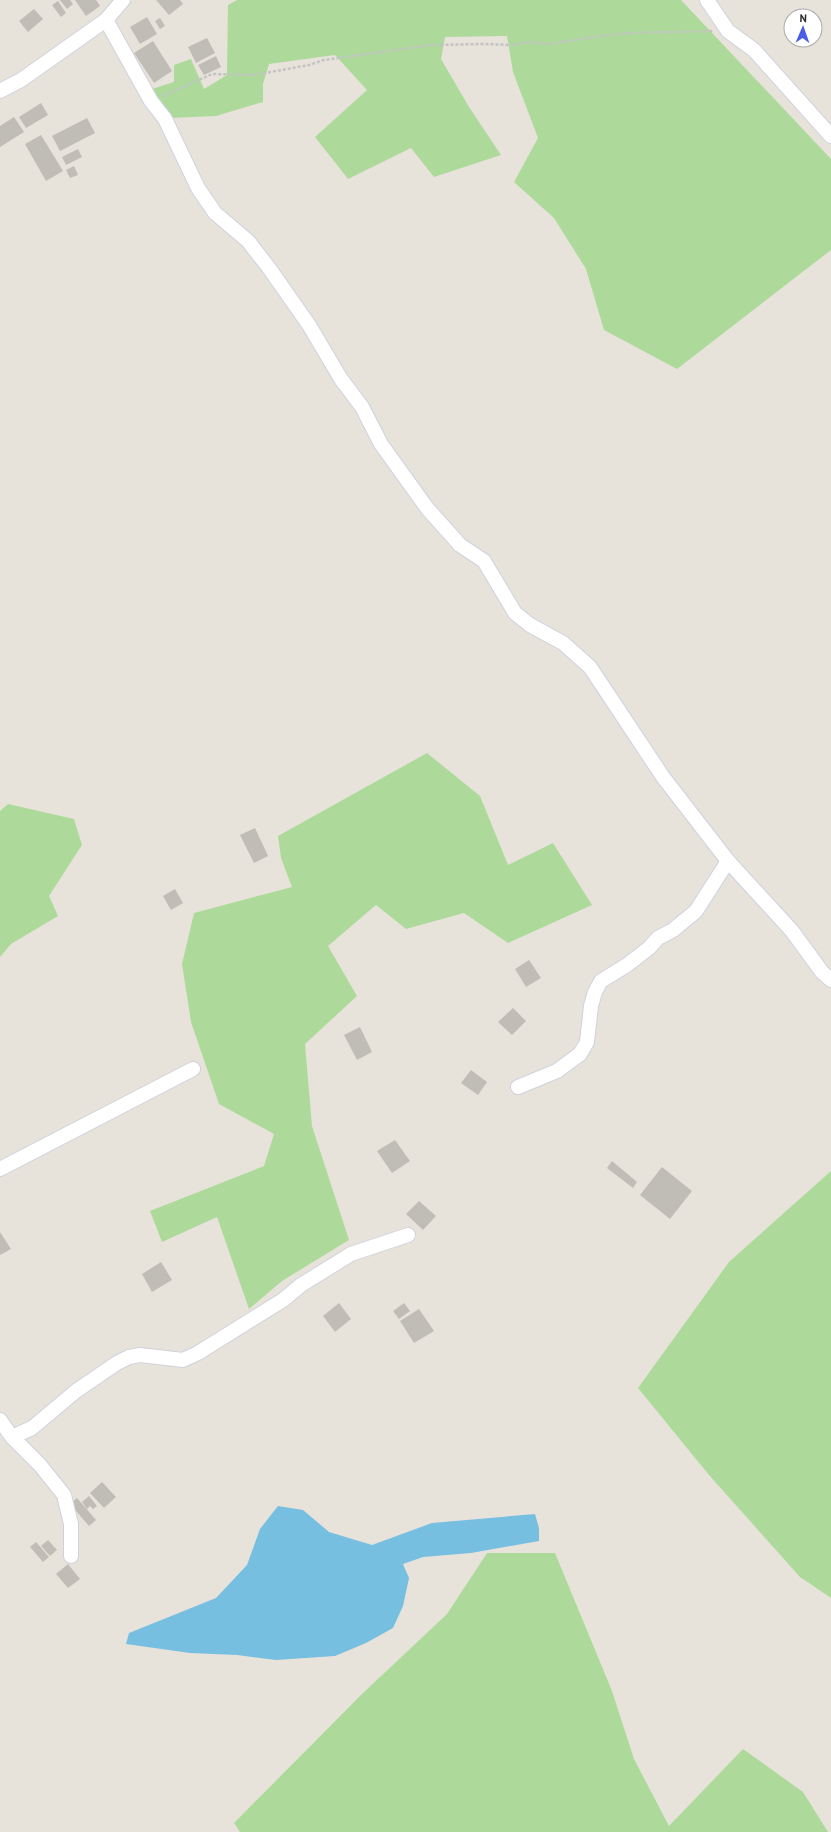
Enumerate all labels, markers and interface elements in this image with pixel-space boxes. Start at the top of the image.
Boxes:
north arrow [783,8,823,48]
text: N [799,11,807,25]

